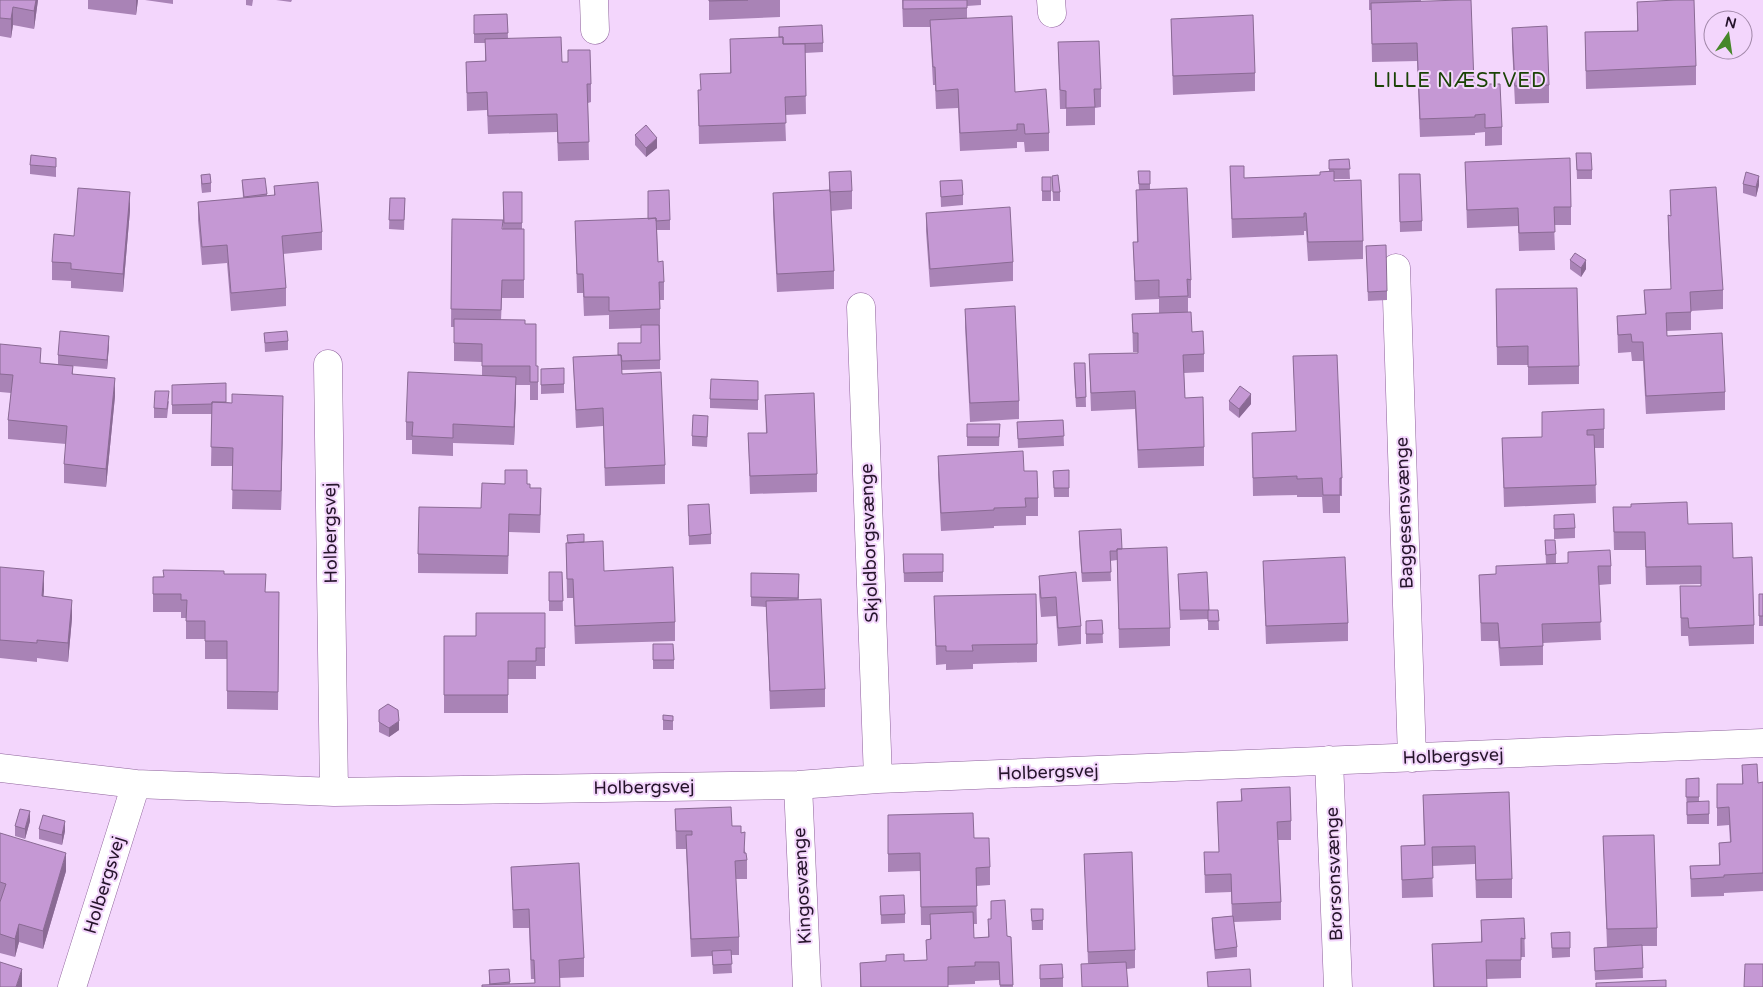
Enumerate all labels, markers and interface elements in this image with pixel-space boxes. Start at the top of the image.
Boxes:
north arrow [1703,10,1753,60]
text: N [1723,13,1738,32]
district label: LILLE NÆSTVED [1373,69,1547,93]
street label: Baggesensvænge [1390,437,1418,589]
street label: Skjoldborgsvænge [855,463,883,623]
street label: Holbergsvej [318,482,342,584]
street label: Holbergsvej [1402,743,1504,769]
street label: Holbergsvej [997,759,1099,785]
street label: Holbergsvej [593,775,695,799]
street label: Brorsonsvænge [1321,807,1347,941]
street label: Kingosvænge [788,827,816,945]
street label: Holbergsvej [79,833,129,937]

